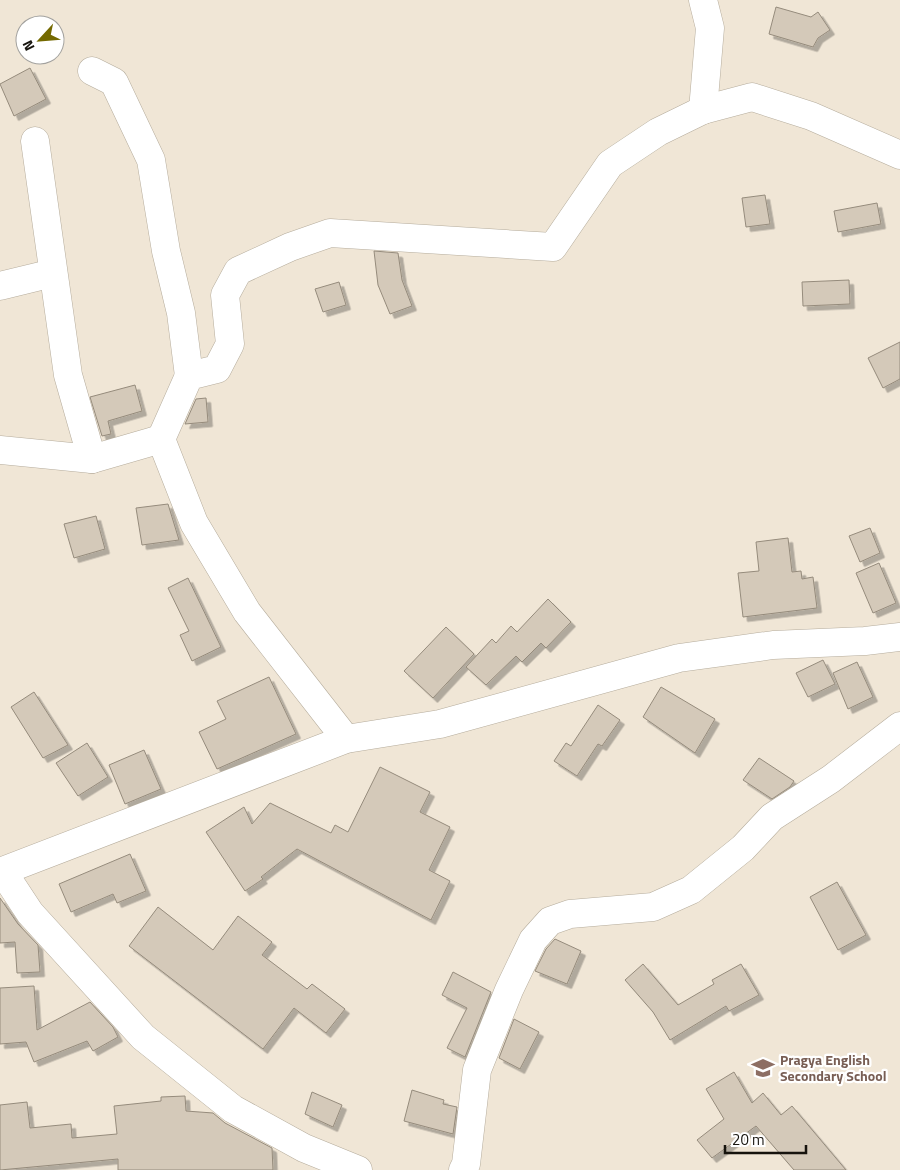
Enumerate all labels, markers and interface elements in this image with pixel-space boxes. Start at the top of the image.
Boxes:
north arrow [15,15,65,65]
text: N [16,37,39,55]
place label: Pragya English Secondary School [780,1049,887,1086]
school or university icon: Pragya English Secondary School [750,1055,776,1081]
scale bar [725,1122,806,1154]
text: 20 m [732,1128,765,1151]

